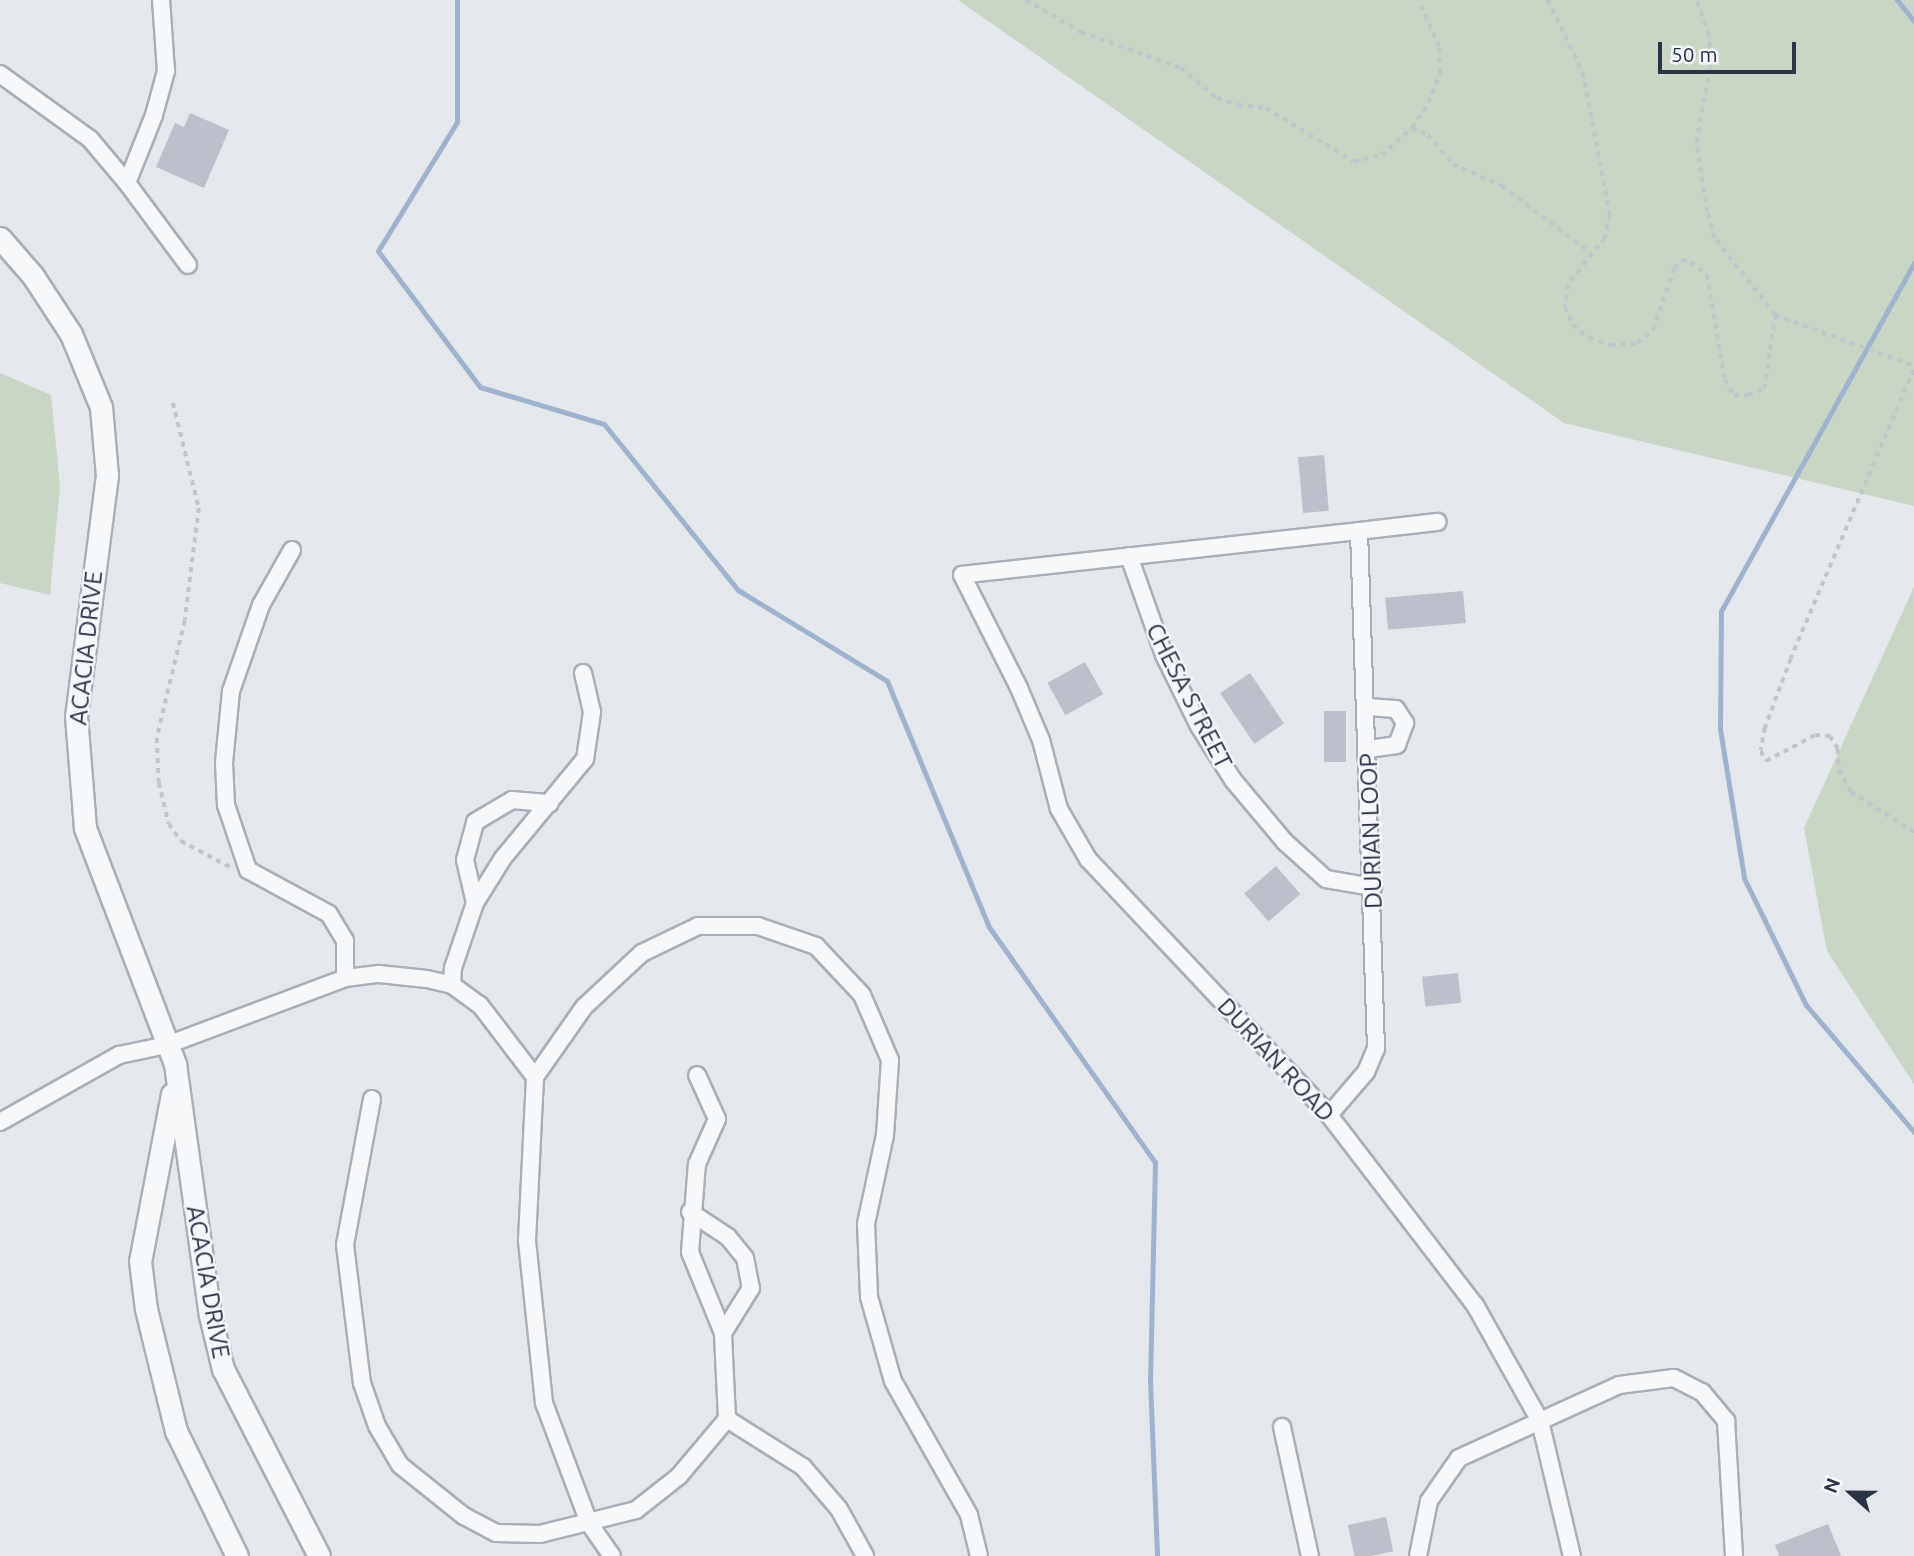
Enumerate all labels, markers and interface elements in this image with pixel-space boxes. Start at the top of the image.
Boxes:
scale bar [1662,28,1800,72]
text: 50 m [1671,42,1718,66]
street label: ACACIA DRIVE [64,570,108,726]
street label: CHESA STREET [1140,618,1238,774]
street label: DURIAN LOOP [1354,753,1388,909]
street label: DURIAN ROAD [1211,992,1341,1128]
street label: ACACIA DRIVE [180,1203,236,1361]
north arrow [1816,1458,1886,1528]
text: N [1819,1475,1844,1496]

